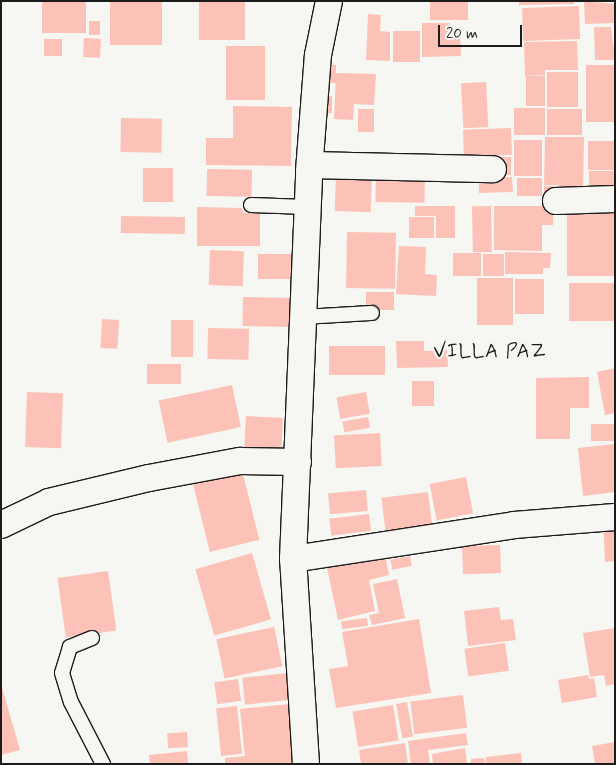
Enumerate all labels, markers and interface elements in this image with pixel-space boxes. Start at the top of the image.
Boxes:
scale bar [441,15,525,47]
text: 20 m [446,24,478,44]
district label: VILLA PAZ [435,339,545,363]

